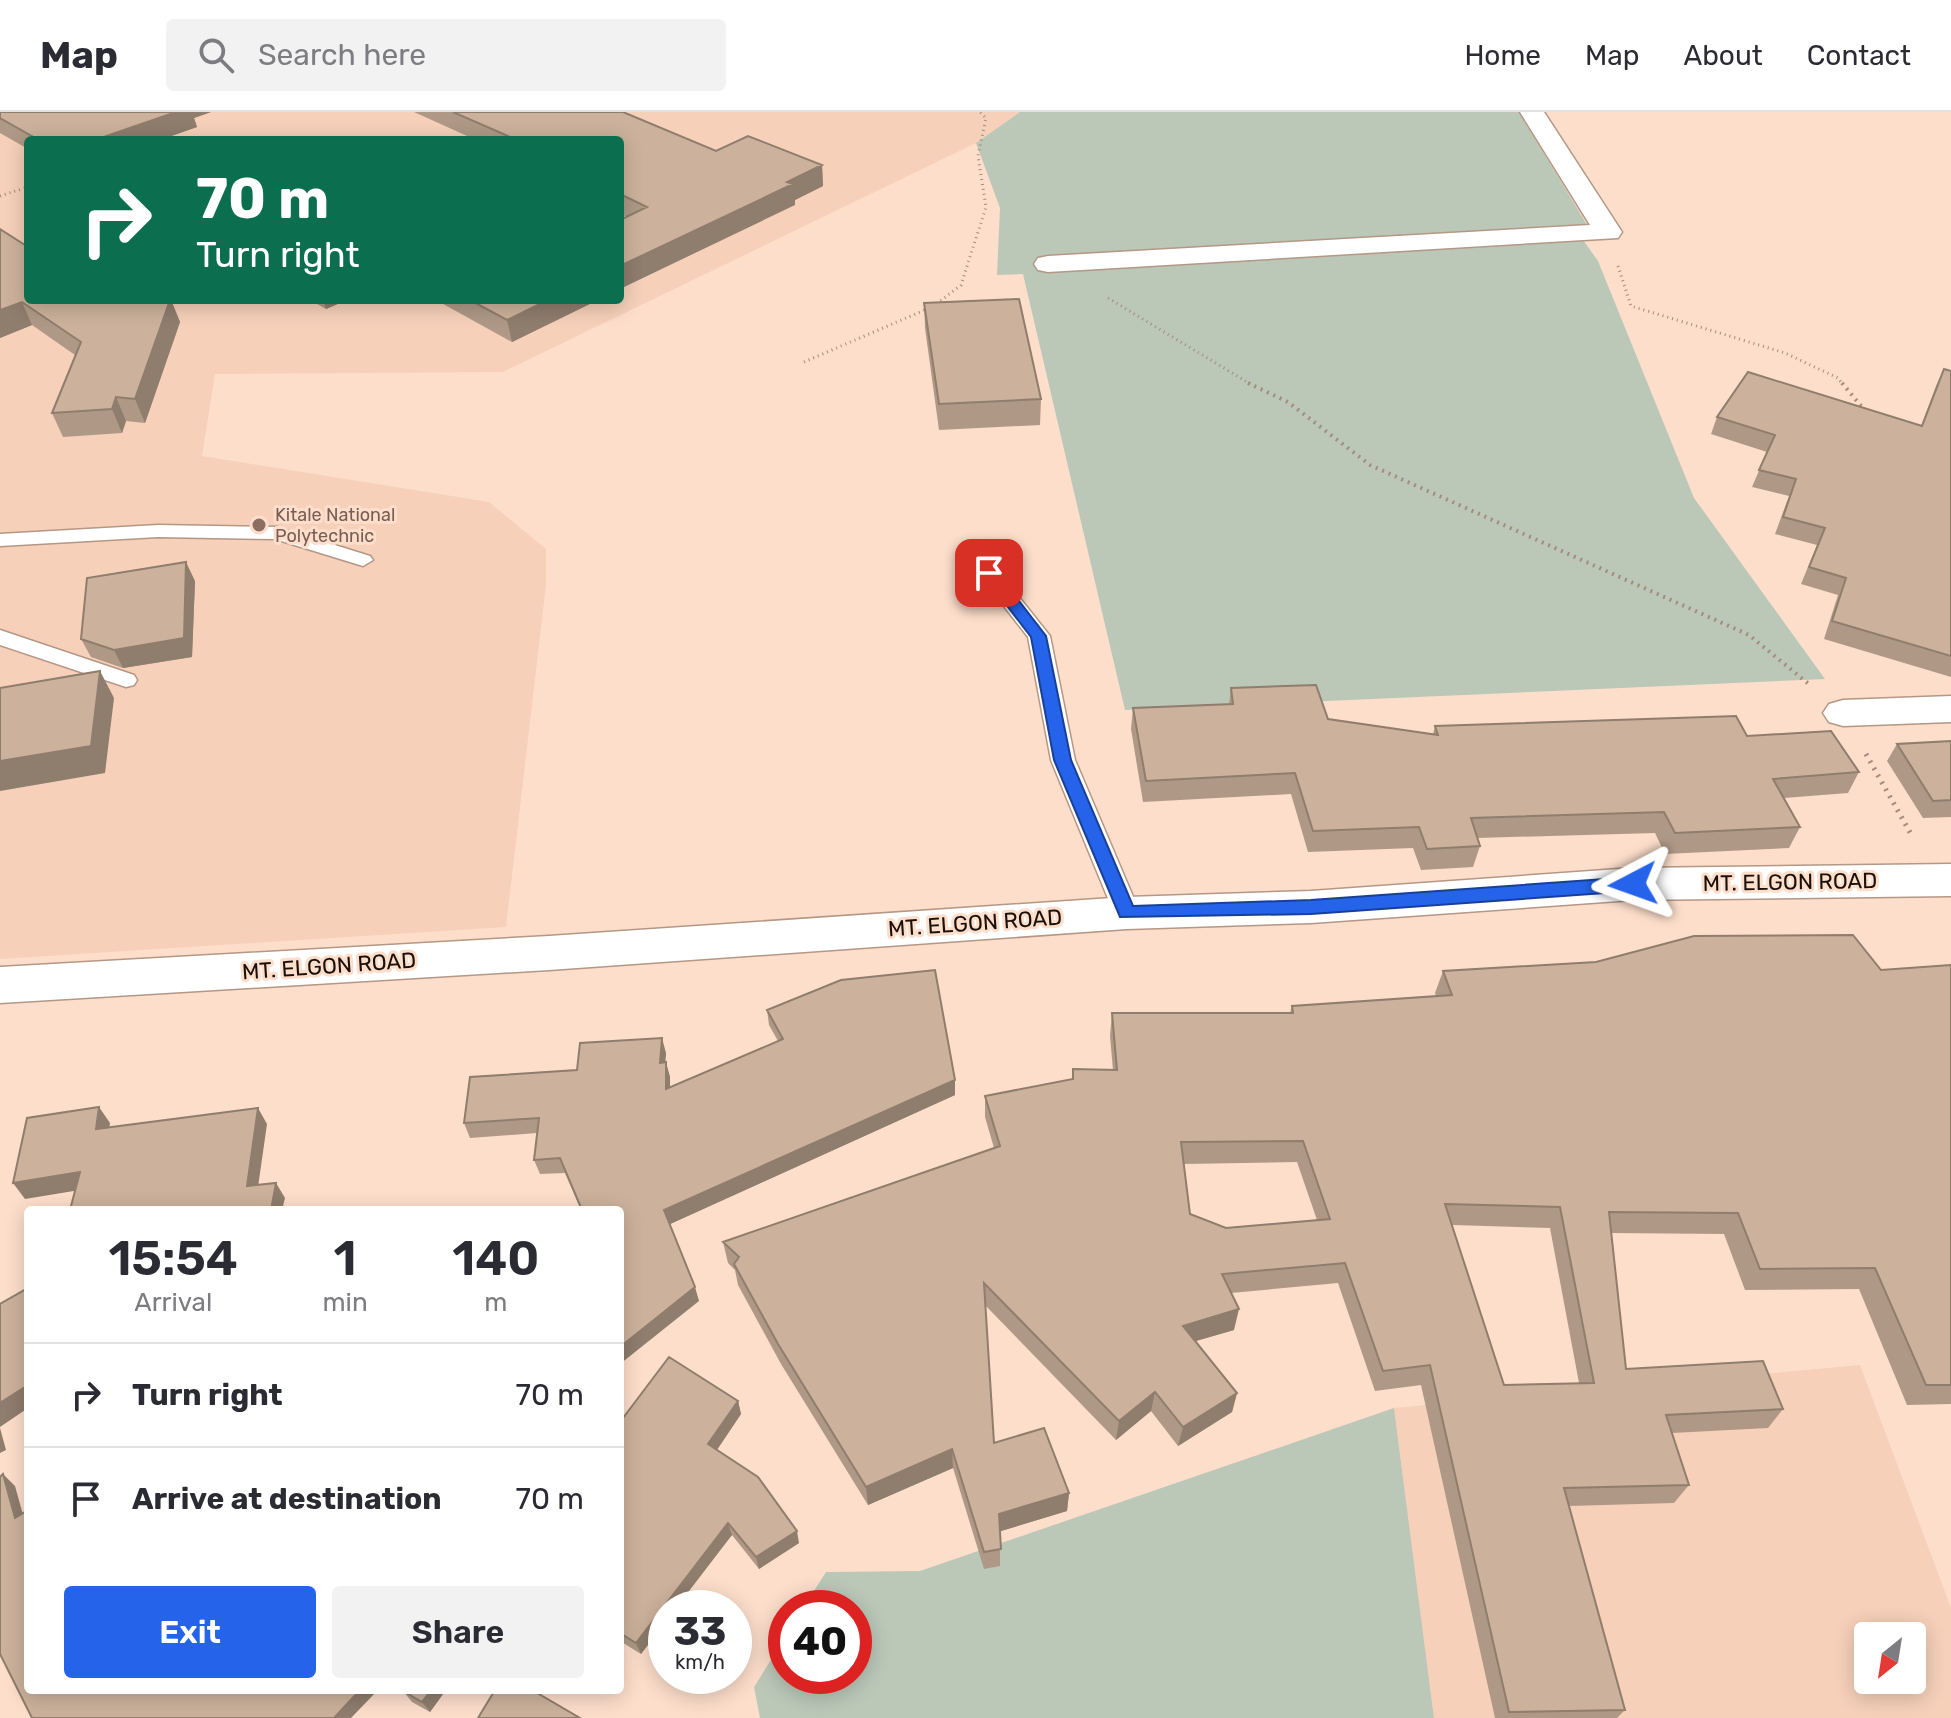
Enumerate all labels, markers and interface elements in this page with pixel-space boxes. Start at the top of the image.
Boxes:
search box [166,19,726,91]
text: Map [40,32,118,78]
icon: search [194,33,238,77]
text: Search here [258,37,426,73]
text: Home [1464,39,1541,72]
text: Map [1585,39,1639,72]
text: About [1683,39,1763,72]
text: Contact [1807,39,1911,72]
text: 70 m [196,166,329,232]
icon: right [64,168,168,272]
text: Turn right [196,233,360,276]
place label: Kitale National Polytechnic [275,504,395,547]
marker: Kitale National Polytechnic [250,516,268,534]
pin [955,539,1023,607]
icon: arrive [967,551,1011,595]
position arrow [1591,842,1675,926]
street label: MT. ELGON ROAD [1702,867,1878,897]
street label: MT. ELGON ROAD [887,903,1063,943]
street label: MT. ELGON ROAD [241,946,417,986]
text: 15:54 [109,1230,238,1287]
text: 1 [334,1230,357,1287]
text: 140 [452,1230,539,1287]
text: Arrival [134,1287,212,1318]
text: min [322,1287,368,1318]
text: m [484,1287,507,1318]
icon: right [64,1373,108,1417]
text: Turn right [132,1377,283,1413]
text: 70 m [516,1377,584,1413]
icon: arrive [64,1477,108,1521]
text: Arrive at destination [132,1481,442,1517]
text: 70 m [516,1481,584,1517]
button: Exit [64,1586,316,1678]
button: Share [332,1586,584,1678]
speed limit sign: 40 [768,1590,872,1694]
text: 33 [674,1608,726,1655]
north arrow [1854,1622,1926,1694]
map controls [1854,1622,1926,1694]
text: km/h [675,1650,725,1674]

